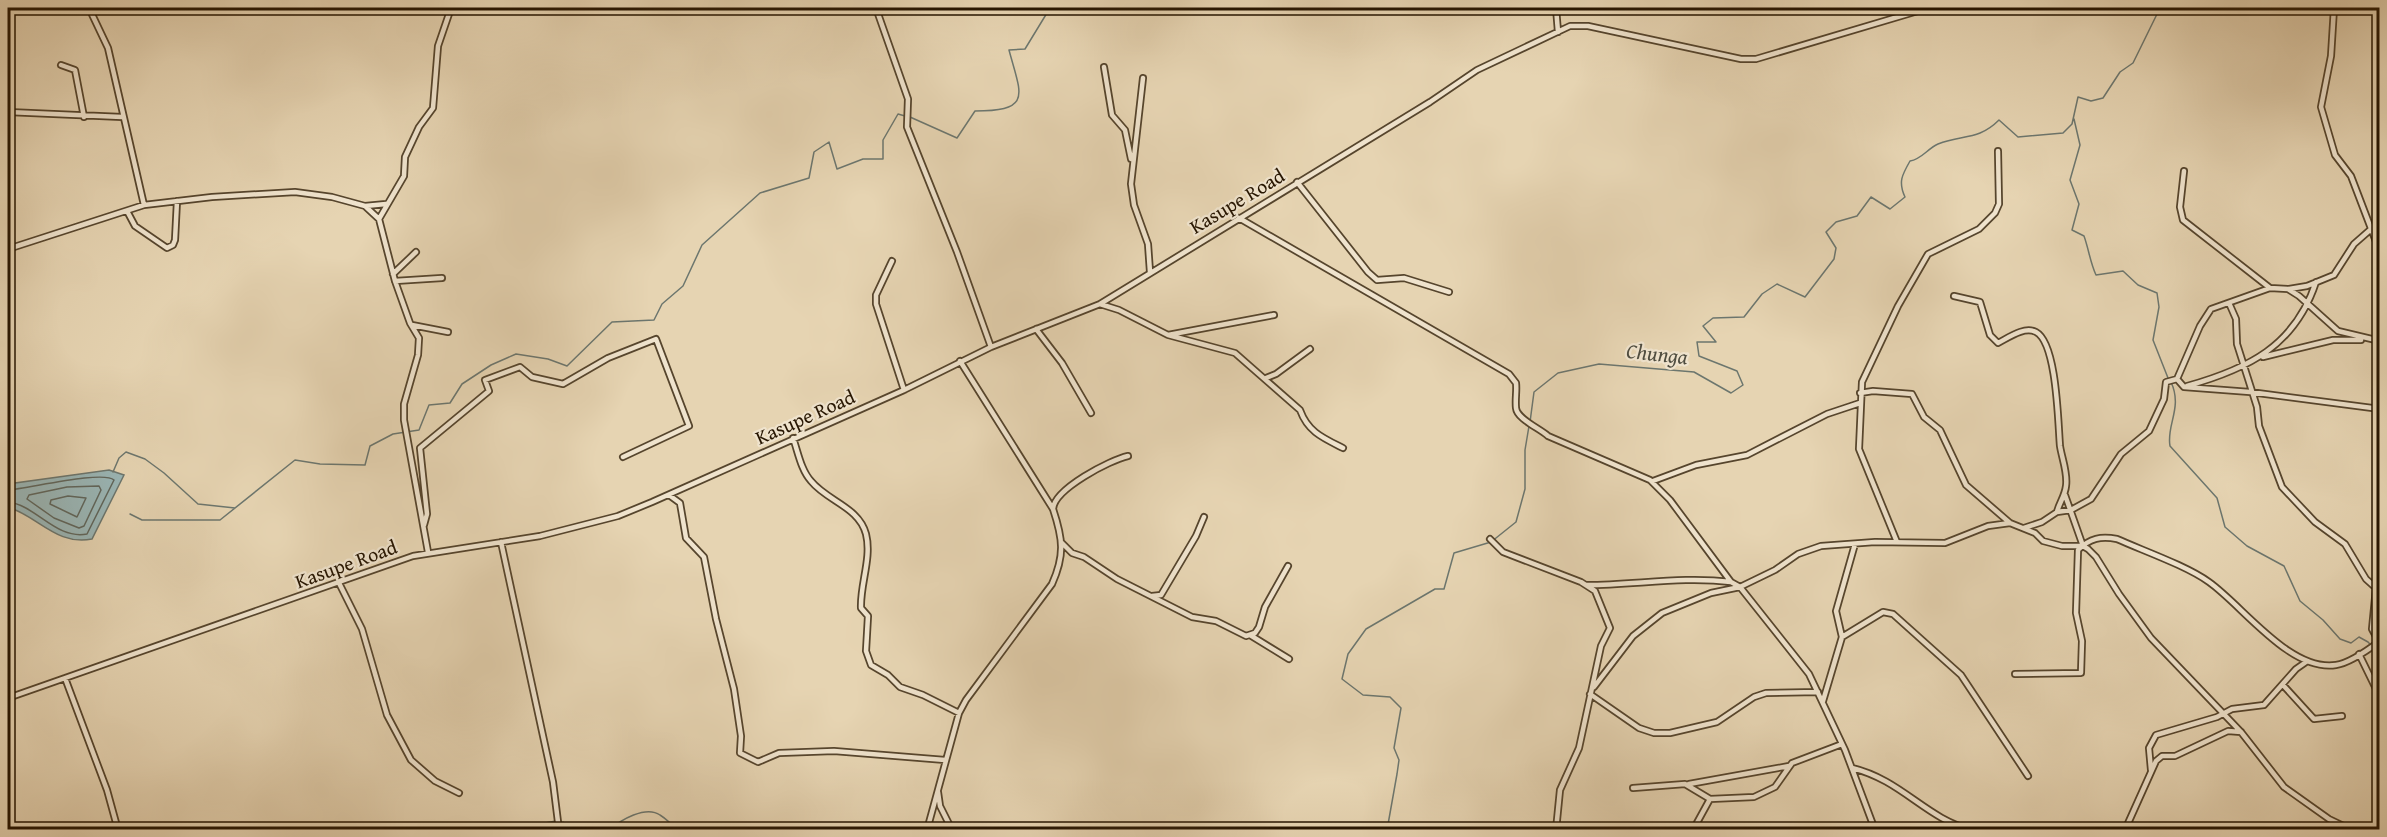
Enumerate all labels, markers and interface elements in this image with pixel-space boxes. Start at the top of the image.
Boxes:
street label: Kasupe Road [1184,161,1290,240]
water label: Chunga [1625,335,1690,372]
street label: Kasupe Road [750,382,860,451]
street label: Kasupe Road [291,532,401,595]

